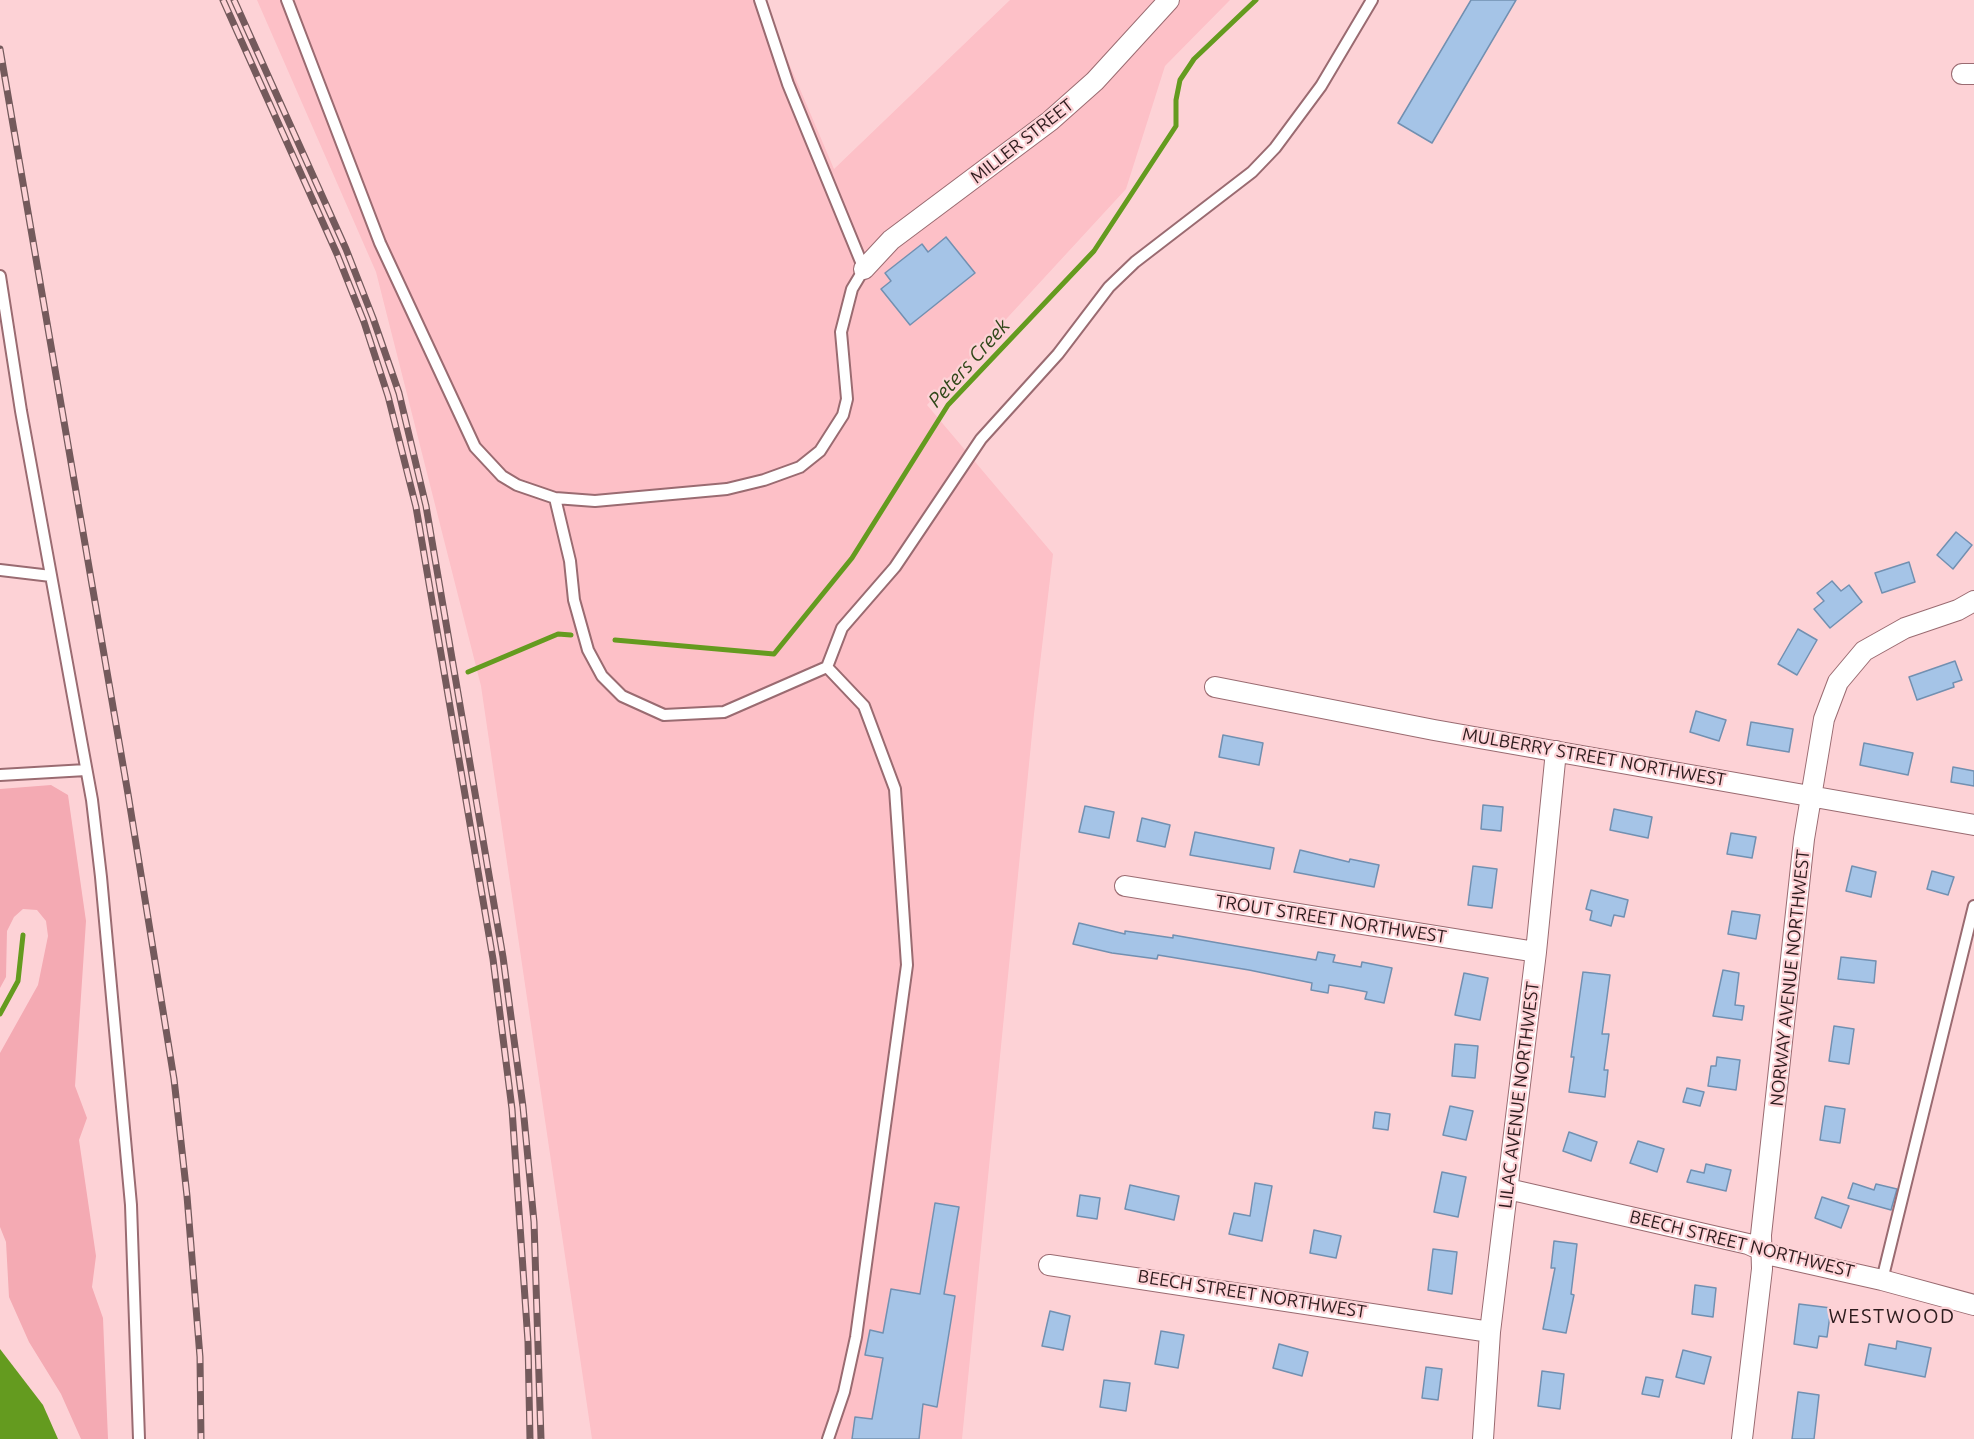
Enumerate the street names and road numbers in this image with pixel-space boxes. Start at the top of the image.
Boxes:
street label: MILLER STREET [966,94,1078,188]
street label: MULBERRY STREET NORTHWEST [1461,723,1727,791]
street label: NORWAY AVENUE NORTHWEST [1766,849,1814,1107]
street label: TROUT STREET NORTHWEST [1214,890,1448,948]
street label: LILAC AVENUE NORTHWEST [1494,980,1544,1210]
street label: BEECH STREET NORTHWEST [1627,1206,1857,1282]
street label: BEECH STREET NORTHWEST [1136,1265,1368,1323]

